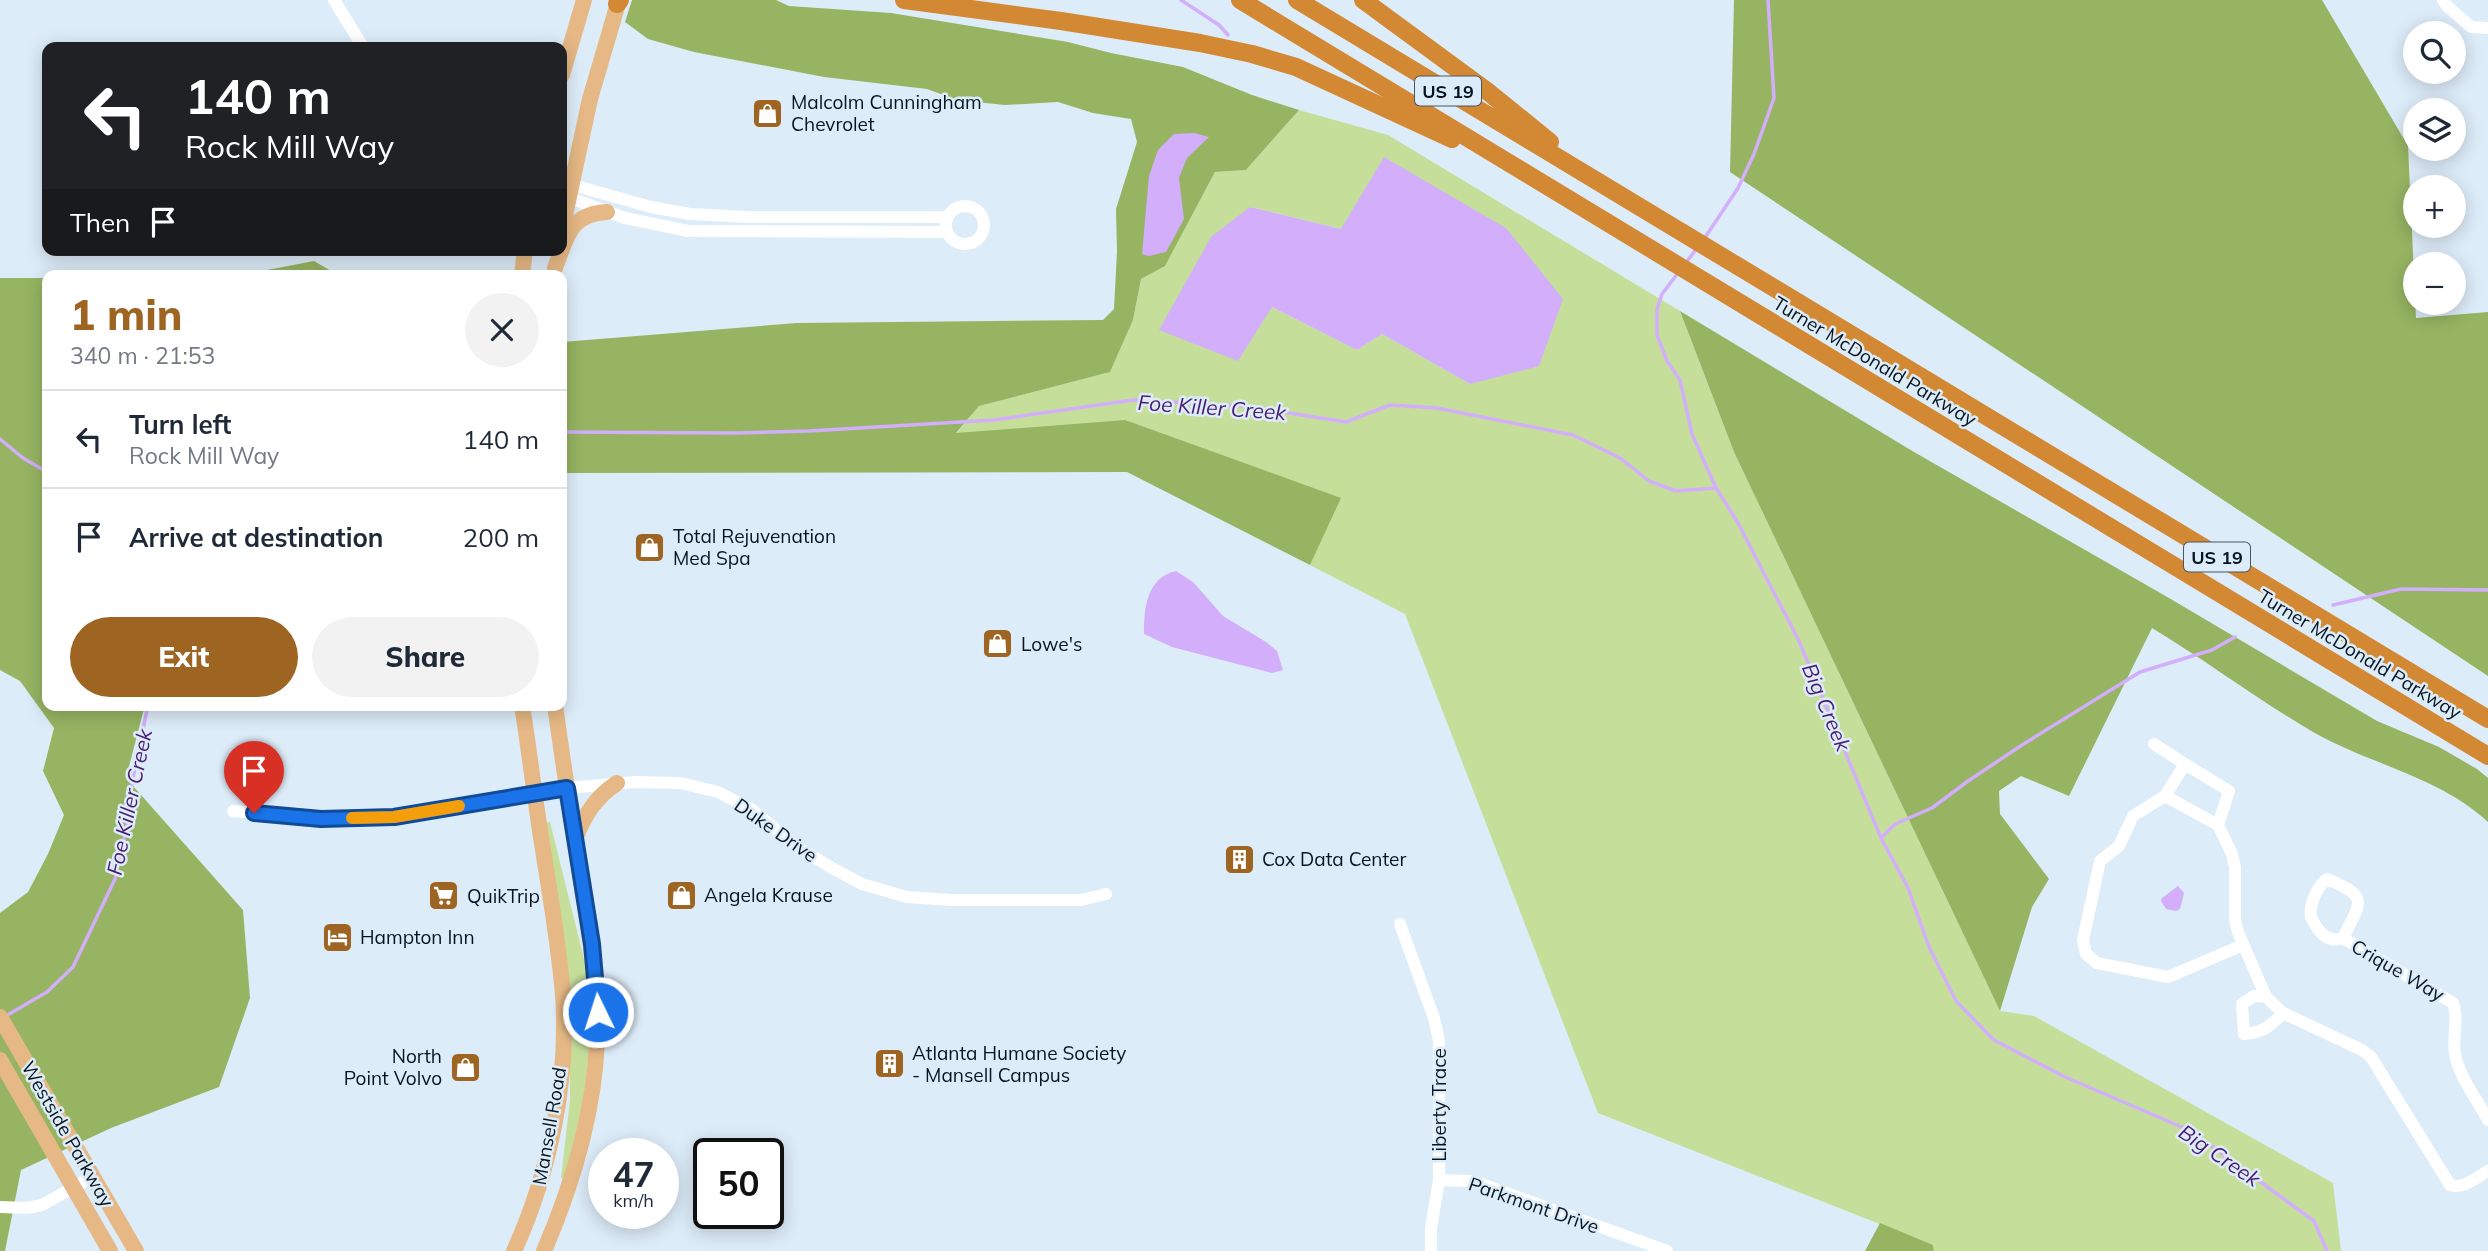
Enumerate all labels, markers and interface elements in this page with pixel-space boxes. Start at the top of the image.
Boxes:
map controls [2403,21,2466,315]
button: search [2403,21,2466,84]
text: 140 m [185,65,331,126]
icon: left [70,70,161,161]
road number: US 19 [1415,76,1481,106]
place label: Malcolm Cunningham Chevrolet [791,90,982,136]
shop icon: Malcolm Cunningham Chevrolet [751,96,785,130]
button: layers [2403,98,2466,161]
text: Rock Mill Way [185,126,394,166]
button: + [2403,175,2466,238]
icon: arrive [144,203,182,241]
text: Then [70,206,130,239]
button: − [2403,252,2466,315]
text: 1 min [70,288,183,341]
street label: Turner McDonald Parkway [1769,291,1981,431]
button: close [465,293,539,367]
text: 340 m · 21:53 [70,341,215,370]
water label: Foe Killer Creek [1137,389,1288,425]
text: Turn left [129,408,231,441]
icon: left [70,420,108,458]
text: 140 m [463,423,539,456]
text: Rock Mill Way [129,441,279,470]
icon: arrive [70,518,108,556]
text: Arrive at destination [129,521,384,554]
text: 200 m [463,521,539,554]
place label: Total Rejuvenation Med Spa [673,524,836,570]
shop icon: Total Rejuvenation Med Spa [633,530,667,564]
road number: US 19 [2184,542,2250,572]
street label: Turner McDonald Parkway [2254,584,2466,724]
button: Exit [70,617,298,697]
button: Share [312,617,539,697]
shop icon: Lowe's [981,627,1015,661]
place label: Lowe's [1021,632,1082,656]
water label: Big Creek [1797,659,1858,756]
water label: Foe Killer Creek [101,725,157,877]
pin [224,741,284,813]
icon: arrive [235,752,273,790]
street label: Duke Drive [730,793,822,867]
building icon: Cox Data Center [1222,842,1256,876]
place label: Cox Data Center [1262,847,1406,871]
shop icon: Angela Krause [664,878,698,912]
supermarket icon: QuikTrip [427,879,461,913]
place label: Angela Krause [704,883,833,907]
place label: QuikTrip [467,884,540,908]
hotel icon: Hampton Inn [320,920,354,954]
place label: Hampton Inn [360,925,475,949]
street label: Crique Way [2347,934,2449,1006]
position arrow [561,975,635,1049]
place label: Atlanta Humane Society - Mansell Campus [912,1041,1126,1087]
place label: North Point Volvo [344,1044,442,1090]
building icon: Atlanta Humane Society - Mansell Campus [872,1047,906,1081]
street label: Liberty Trace [1427,1048,1451,1162]
shop icon: North Point Volvo [448,1050,482,1084]
street label: Westside Parkway [17,1057,119,1211]
street label: Mansell Road [527,1065,571,1187]
water label: Big Creek [2174,1118,2267,1192]
speed limit sign: 50 [693,1138,784,1229]
text: 47 [612,1152,655,1196]
street label: Parkmont Drive [1466,1171,1602,1239]
text: km/h [613,1189,654,1212]

